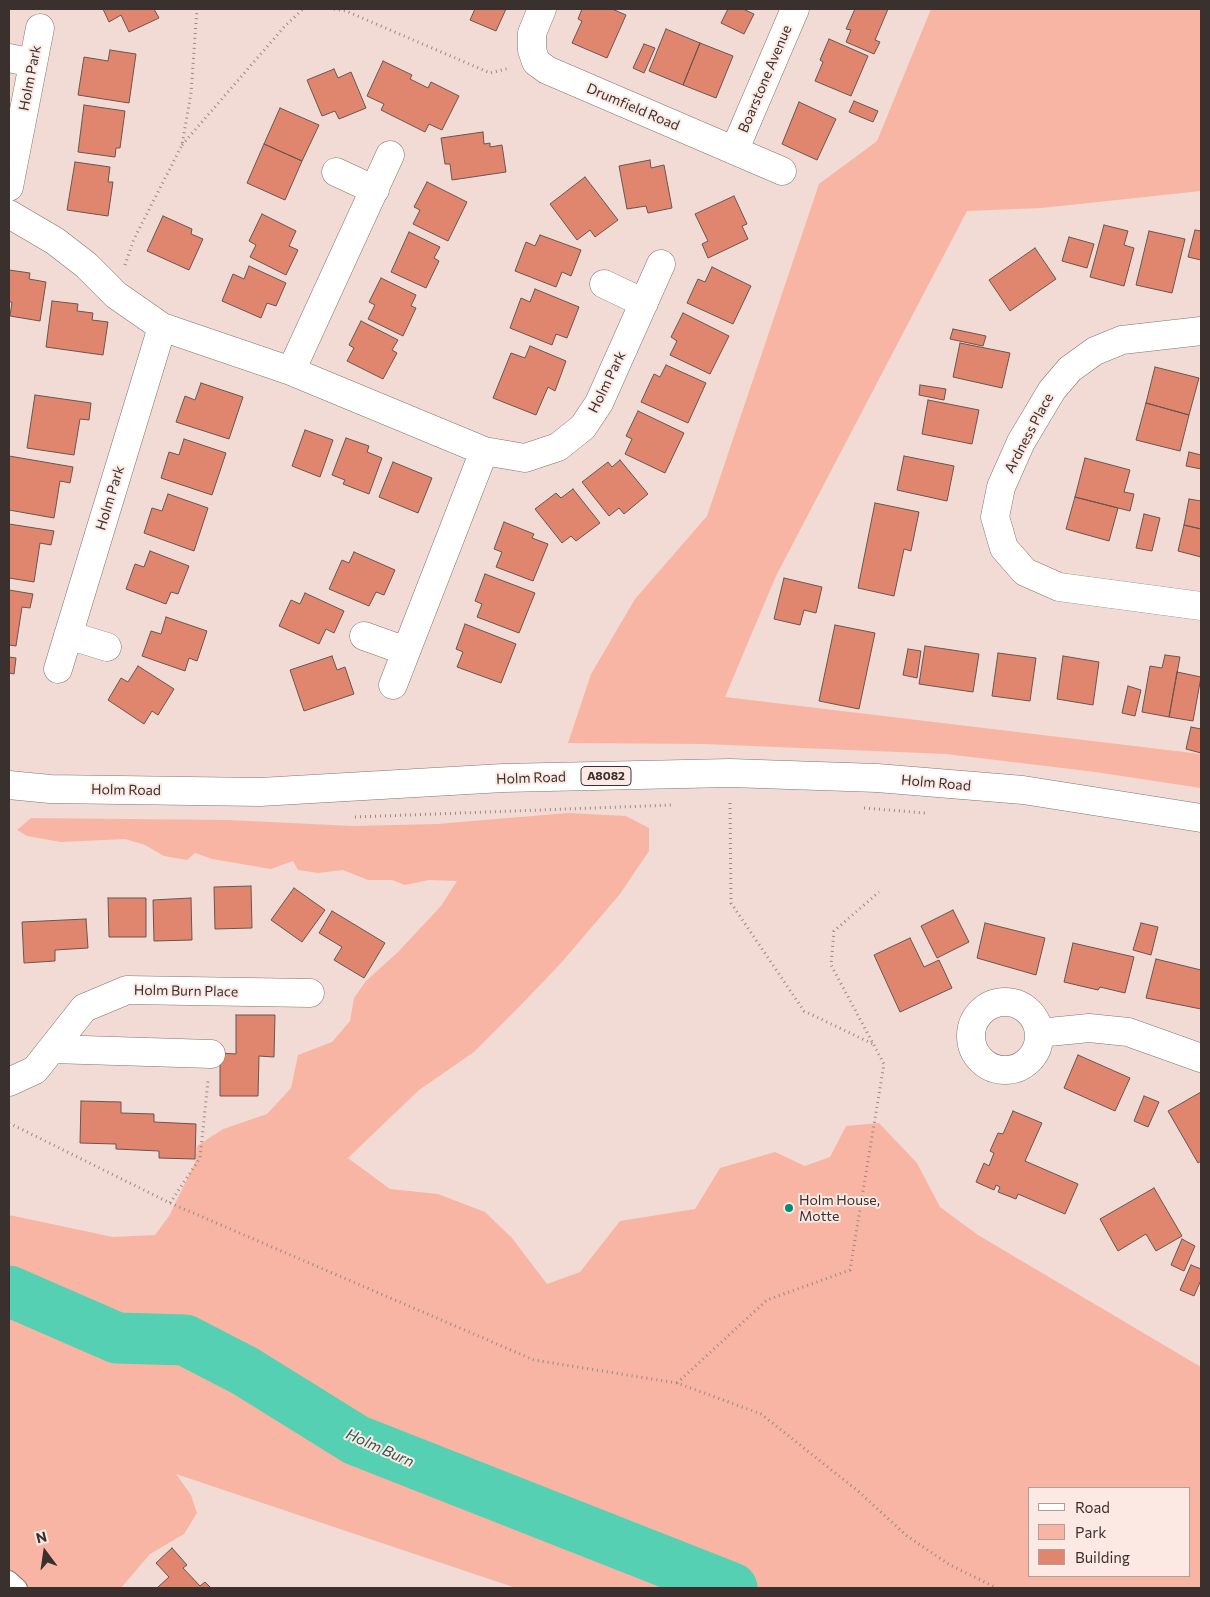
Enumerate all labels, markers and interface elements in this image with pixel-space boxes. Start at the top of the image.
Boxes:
street label: Boarstone Avenue [735,23,795,135]
street label: Holm Park [15,44,45,112]
street label: Drumfield Road [584,80,682,134]
street label: Holm Park [585,348,629,416]
street label: Ardness Place [1001,390,1057,476]
street label: Holm Park [92,464,128,532]
road number: A8082 [581,766,631,786]
street label: Holm Road [496,768,566,788]
street label: Holm Road [900,772,972,794]
street label: Holm Road [91,781,161,799]
street label: Holm Burn Place [134,982,238,1000]
place label: Holm House, Motte [799,1192,880,1224]
marker: Holm House, Motte [783,1202,795,1214]
water label: Holm Burn [343,1425,417,1471]
legend [1028,1487,1190,1577]
text: Road [1075,1498,1110,1516]
text: Park [1075,1523,1106,1541]
north arrow [20,1527,70,1577]
text: N [34,1527,48,1546]
text: Building [1075,1548,1130,1566]

